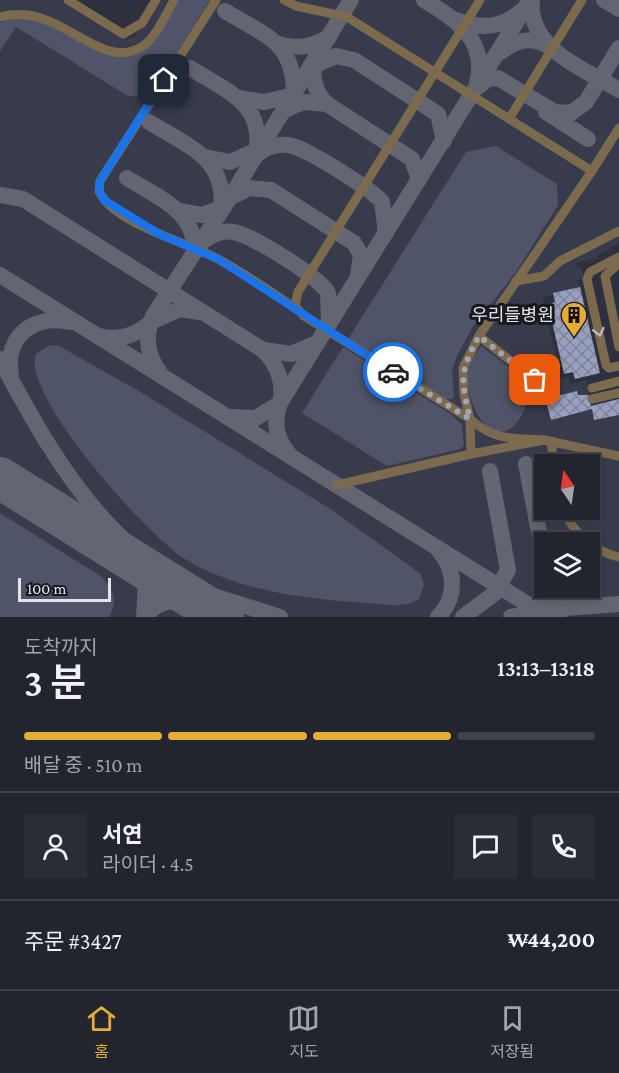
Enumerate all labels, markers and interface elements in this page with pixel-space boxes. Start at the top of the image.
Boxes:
pin [138,54,189,105]
icon: home [147,63,180,96]
building icon: 우리들병원 [559,300,589,338]
place label: 우리들병원 [471,305,554,325]
one-way arrow [591,327,604,337]
courier [363,342,423,402]
pin [509,354,560,405]
icon: car [377,356,410,389]
icon: bag [518,363,551,396]
north arrow [534,454,600,520]
map controls [534,454,600,598]
button: layers [534,532,600,598]
scale bar [18,575,111,602]
text: 100 m [27,580,66,597]
text: 도착까지 [24,636,98,658]
text: 13:13–13:18 [497,656,595,681]
text: 3 분 [24,661,86,704]
text: 배달 중 · 510 m [24,754,142,776]
button: person [24,815,87,878]
button: chat [454,815,517,878]
button: phone [532,815,595,878]
text: 서연 [102,822,142,847]
text: 라이더 · 4.5 [102,853,194,875]
text: ₩44,200 [508,927,595,952]
text: 주문 #3427 [24,929,122,954]
tab: 홈 [85,1002,118,1062]
tab: 지도 [287,1002,320,1062]
tab: 저장됨 [490,1002,534,1062]

